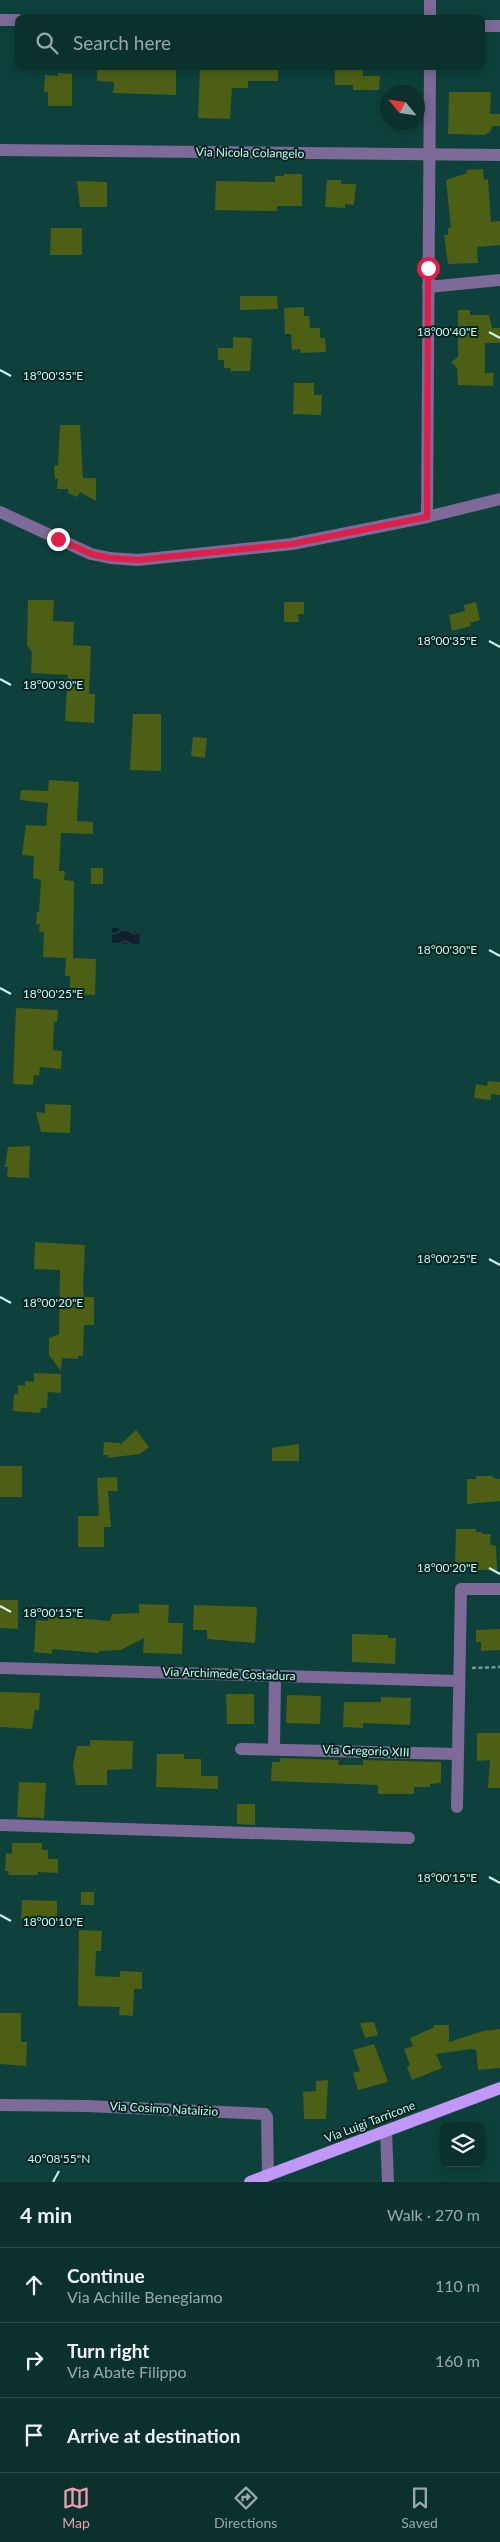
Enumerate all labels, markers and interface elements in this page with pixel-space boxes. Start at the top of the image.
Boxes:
search box [15,15,485,70]
icon: search [33,29,61,57]
text: Search here [73,31,171,54]
north arrow [380,85,425,130]
street label: Via Nicola Colangelo [196,144,305,161]
route start [417,257,440,280]
text: 18°00'40"E [417,324,477,339]
text: 18°00'35"E [23,368,83,383]
route end [47,528,70,551]
text: 18°00'35"E [417,633,477,648]
text: 18°00'30"E [23,677,83,692]
text: 18°00'30"E [417,942,477,957]
text: 18°00'25"E [23,986,83,1001]
text: 18°00'25"E [417,1251,477,1266]
text: 18°00'20"E [23,1295,83,1310]
text: 18°00'20"E [417,1560,477,1575]
text: 18°00'15"E [23,1605,83,1620]
street label: Via Archimede Costadura [162,1664,296,1683]
street label: Via Gregorio XIII [322,1741,410,1760]
text: 18°00'15"E [417,1870,477,1885]
text: 18°00'10"E [23,1914,83,1929]
street label: Via Luigi Tarricone [322,2097,417,2146]
street label: Via Cosimo Natalizio [109,2098,219,2119]
map controls [440,2122,485,2167]
button: layers [440,2122,485,2167]
text: 40°08'55"N [28,2151,90,2166]
text: 4 min [20,2202,72,2227]
text: Walk · 270 m [387,2205,480,2224]
text: Continue [67,2264,145,2287]
icon: ahead [20,2271,48,2299]
text: 110 m [435,2276,480,2295]
text: Via Achille Benegiamo [67,2287,223,2306]
text: Turn right [67,2339,149,2362]
icon: right [20,2346,48,2374]
text: 160 m [435,2351,480,2370]
text: Via Abate Filippo [67,2362,187,2381]
icon: arrive [20,2421,48,2449]
text: Arrive at destination [67,2424,240,2447]
tab: Map [62,2484,90,2531]
tab: Directions [214,2484,277,2531]
tab: Saved [401,2484,438,2531]

